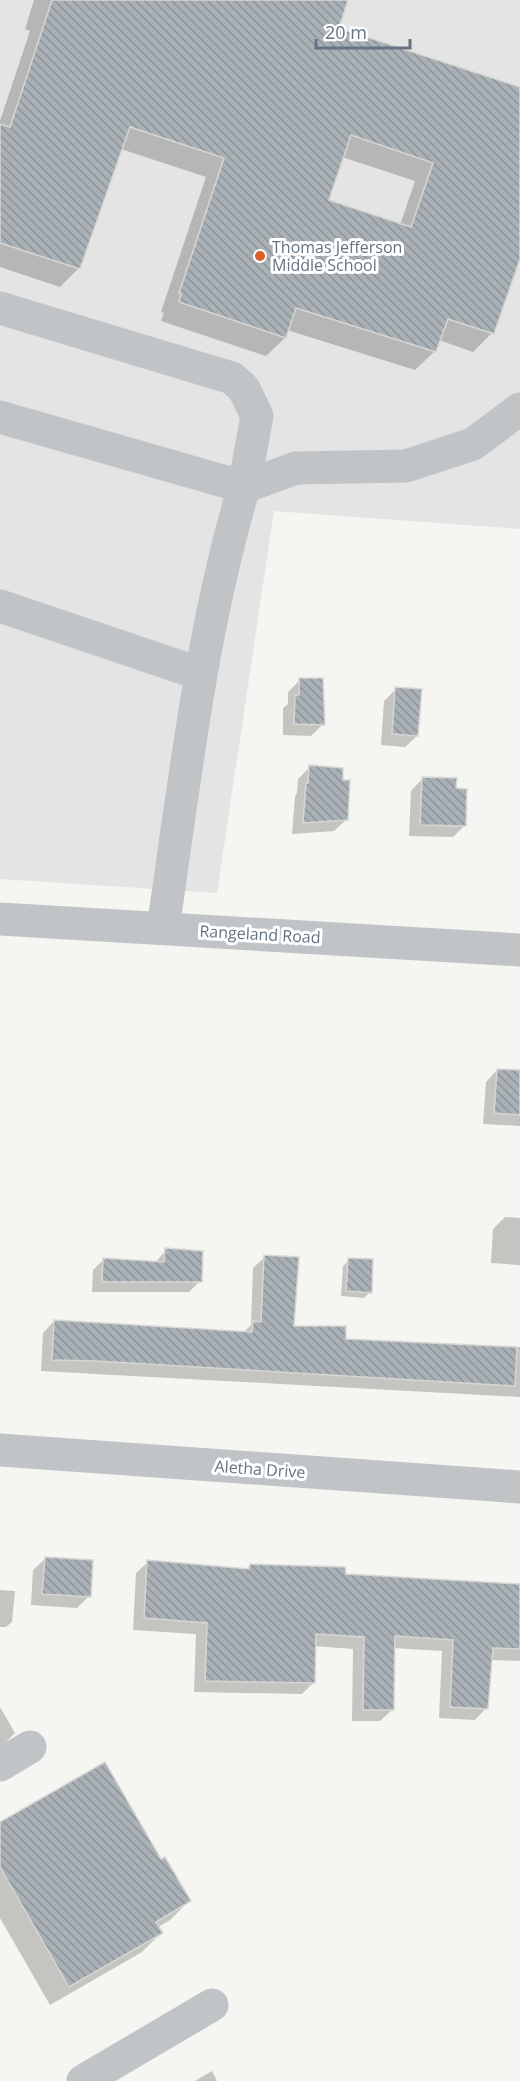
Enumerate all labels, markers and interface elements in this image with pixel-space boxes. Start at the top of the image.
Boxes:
scale bar [316,12,410,50]
text: 20 m [325,20,367,44]
place label: Thomas Jefferson Middle School [272,236,402,276]
marker: Thomas Jefferson Middle School [253,249,267,263]
street label: Rangeland Road [199,920,321,948]
street label: Aletha Drive [214,1455,306,1483]

